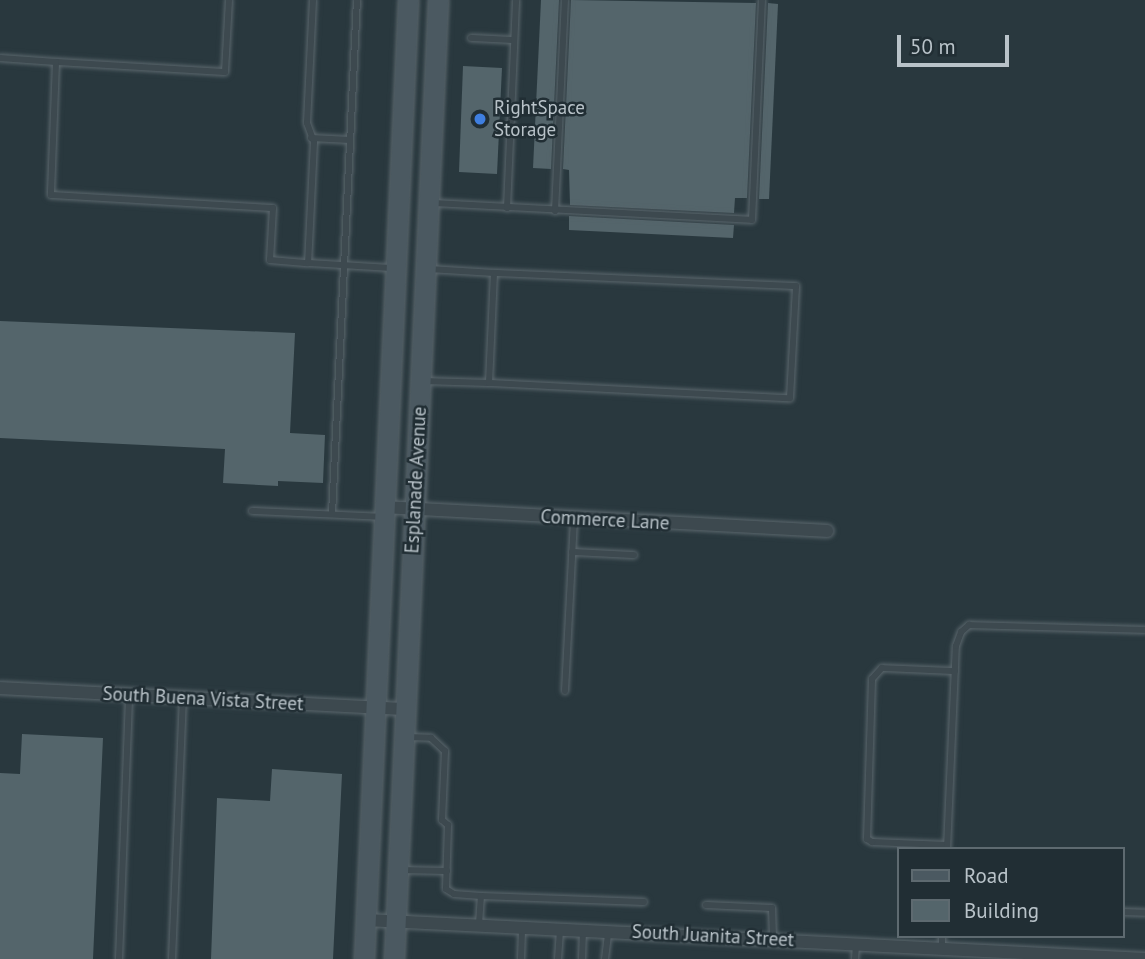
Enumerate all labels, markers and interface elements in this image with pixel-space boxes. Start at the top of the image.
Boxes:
scale bar [900,21,1012,65]
text: 50 m [910,33,956,60]
place label: RightSpace Storage [494,97,585,141]
marker: RightSpace Storage [472,111,488,127]
street label: Esplanade Avenue [401,406,431,554]
street label: Commerce Lane [540,505,670,535]
street label: South Buena Vista Street [102,682,304,716]
legend [897,847,1124,938]
text: Road [964,862,1008,889]
text: Building [964,897,1039,924]
street label: South Juanita Street [631,920,795,952]

